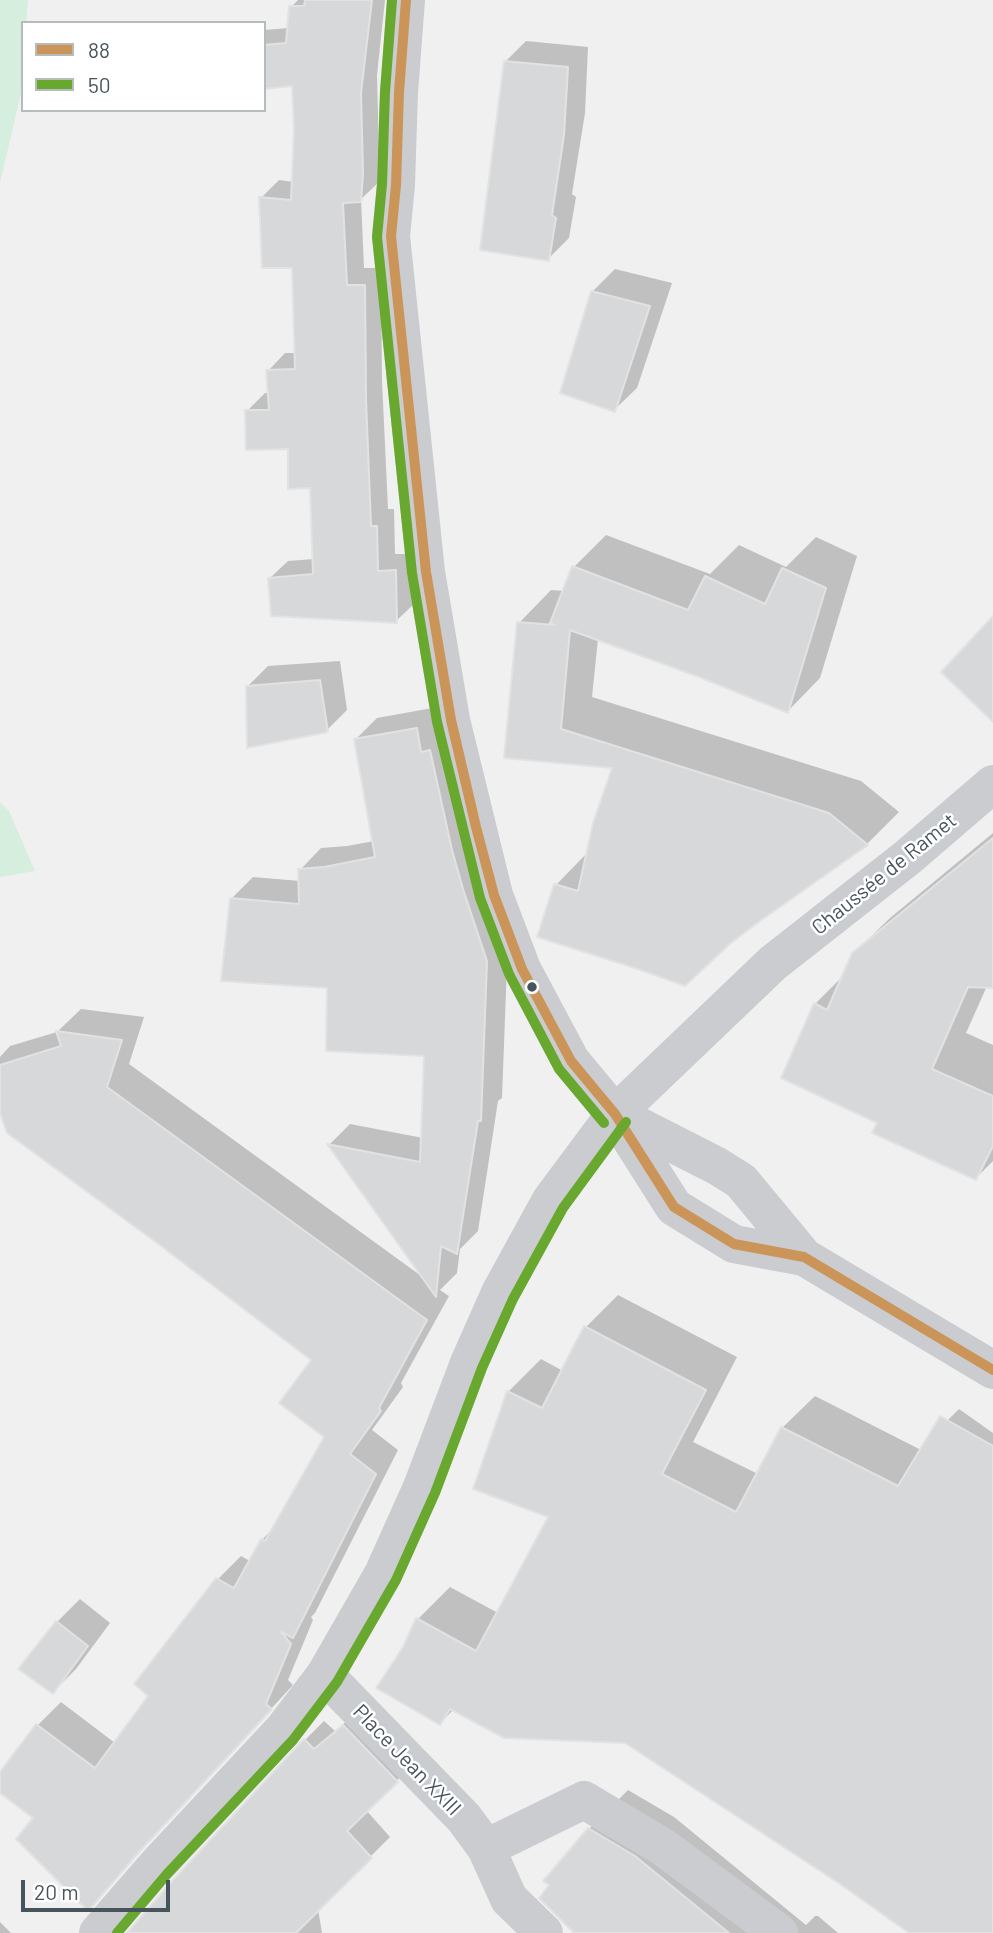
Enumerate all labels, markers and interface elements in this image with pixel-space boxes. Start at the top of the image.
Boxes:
legend [21,21,266,112]
text: 88 [88,37,110,62]
text: 50 [88,72,111,97]
street label: Chaussée de Ramet [807,808,961,940]
unlabelled marker [525,980,539,994]
street label: Place Jean XXIII [348,1699,466,1821]
scale bar [24,1867,173,1911]
text: 20 m [34,1879,79,1904]

